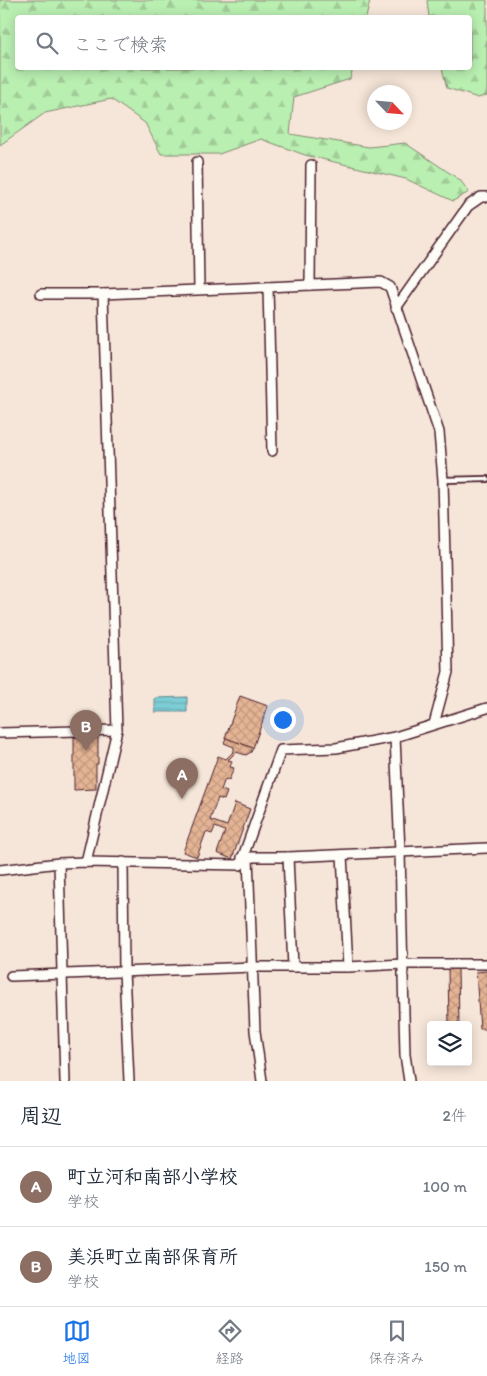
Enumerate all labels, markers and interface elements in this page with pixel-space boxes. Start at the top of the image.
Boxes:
search box [15,15,472,70]
icon: search [33,29,61,57]
text: ここで検索 [73,33,168,56]
north arrow [367,85,412,130]
your location [270,707,296,733]
pin: B [70,710,102,751]
pin: A [166,758,198,799]
map controls [427,1021,472,1066]
button: layers [427,1021,472,1066]
text: 周辺 [20,1103,62,1128]
text: 2件 [443,1106,467,1125]
text: 町立河和南部小学校 [67,1165,238,1188]
text: A [31,1177,41,1196]
text: 100 m [423,1177,467,1196]
text: 学校 [67,1192,99,1211]
text: 美浜町立南部保育所 [67,1245,238,1268]
text: B [31,1257,41,1276]
text: 150 m [424,1257,467,1276]
text: 学校 [67,1272,99,1291]
tab: 地図 [63,1317,91,1367]
tab: 経路 [216,1317,244,1367]
tab: 保存済み [369,1317,425,1367]

